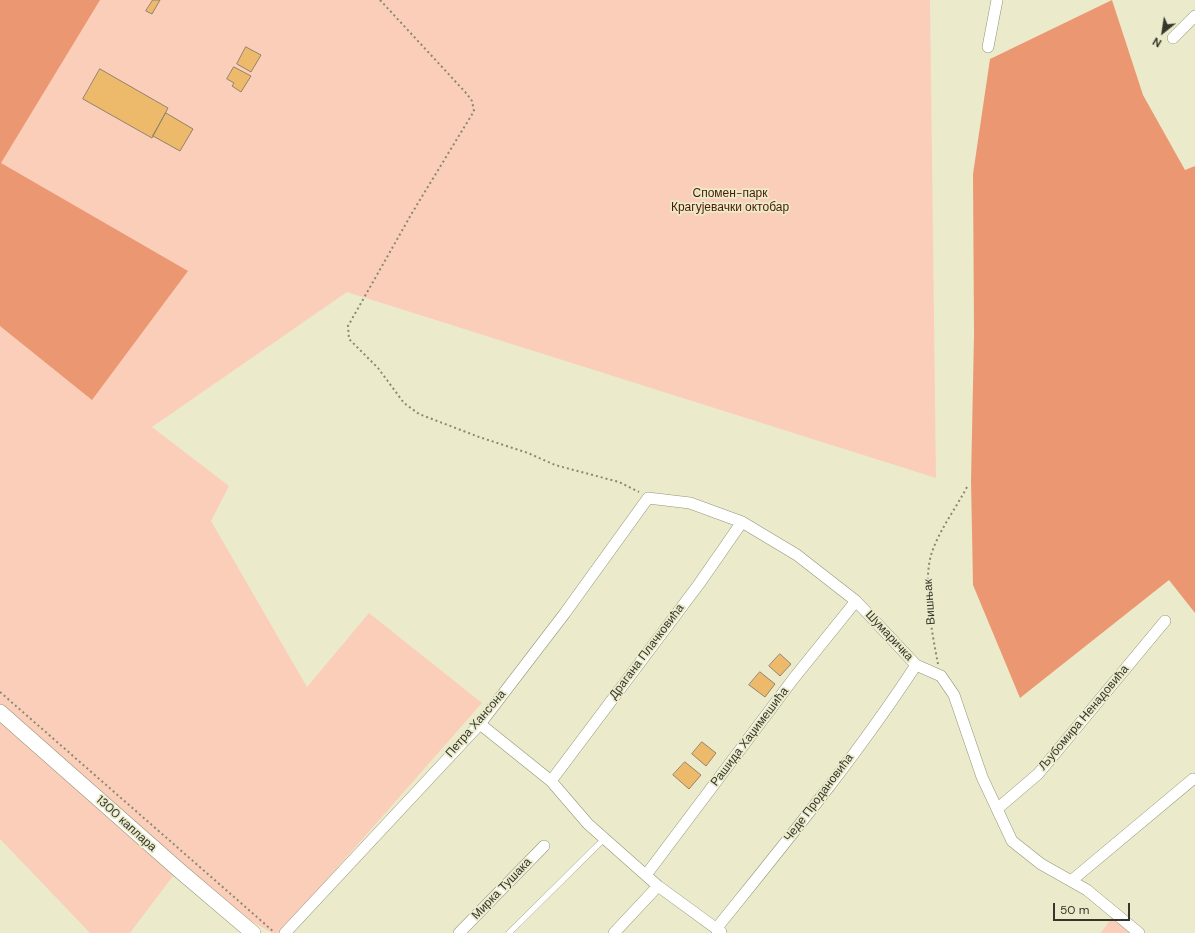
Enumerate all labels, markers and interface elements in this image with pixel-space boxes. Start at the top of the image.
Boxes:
north arrow [1143,12,1183,52]
text: N [1150,34,1164,50]
park label: Спомен-парк Крагујевачки октобар [671,187,789,215]
street label: Вишњак [921,579,939,625]
street label: Драгана Плачковића [606,602,688,702]
street label: Шумаричка [862,608,916,664]
street label: Љубомира Ненадовића [1036,663,1132,773]
street label: Рашида Хаџимешића [708,685,792,789]
street label: Петра Хансона [443,687,509,761]
street label: Чеде Продановића [781,751,857,845]
street label: 1300 каплара [93,793,159,855]
street label: Мирка Тушака [469,855,535,923]
scale bar [1055,895,1132,921]
text: 50 m [1060,902,1089,918]

